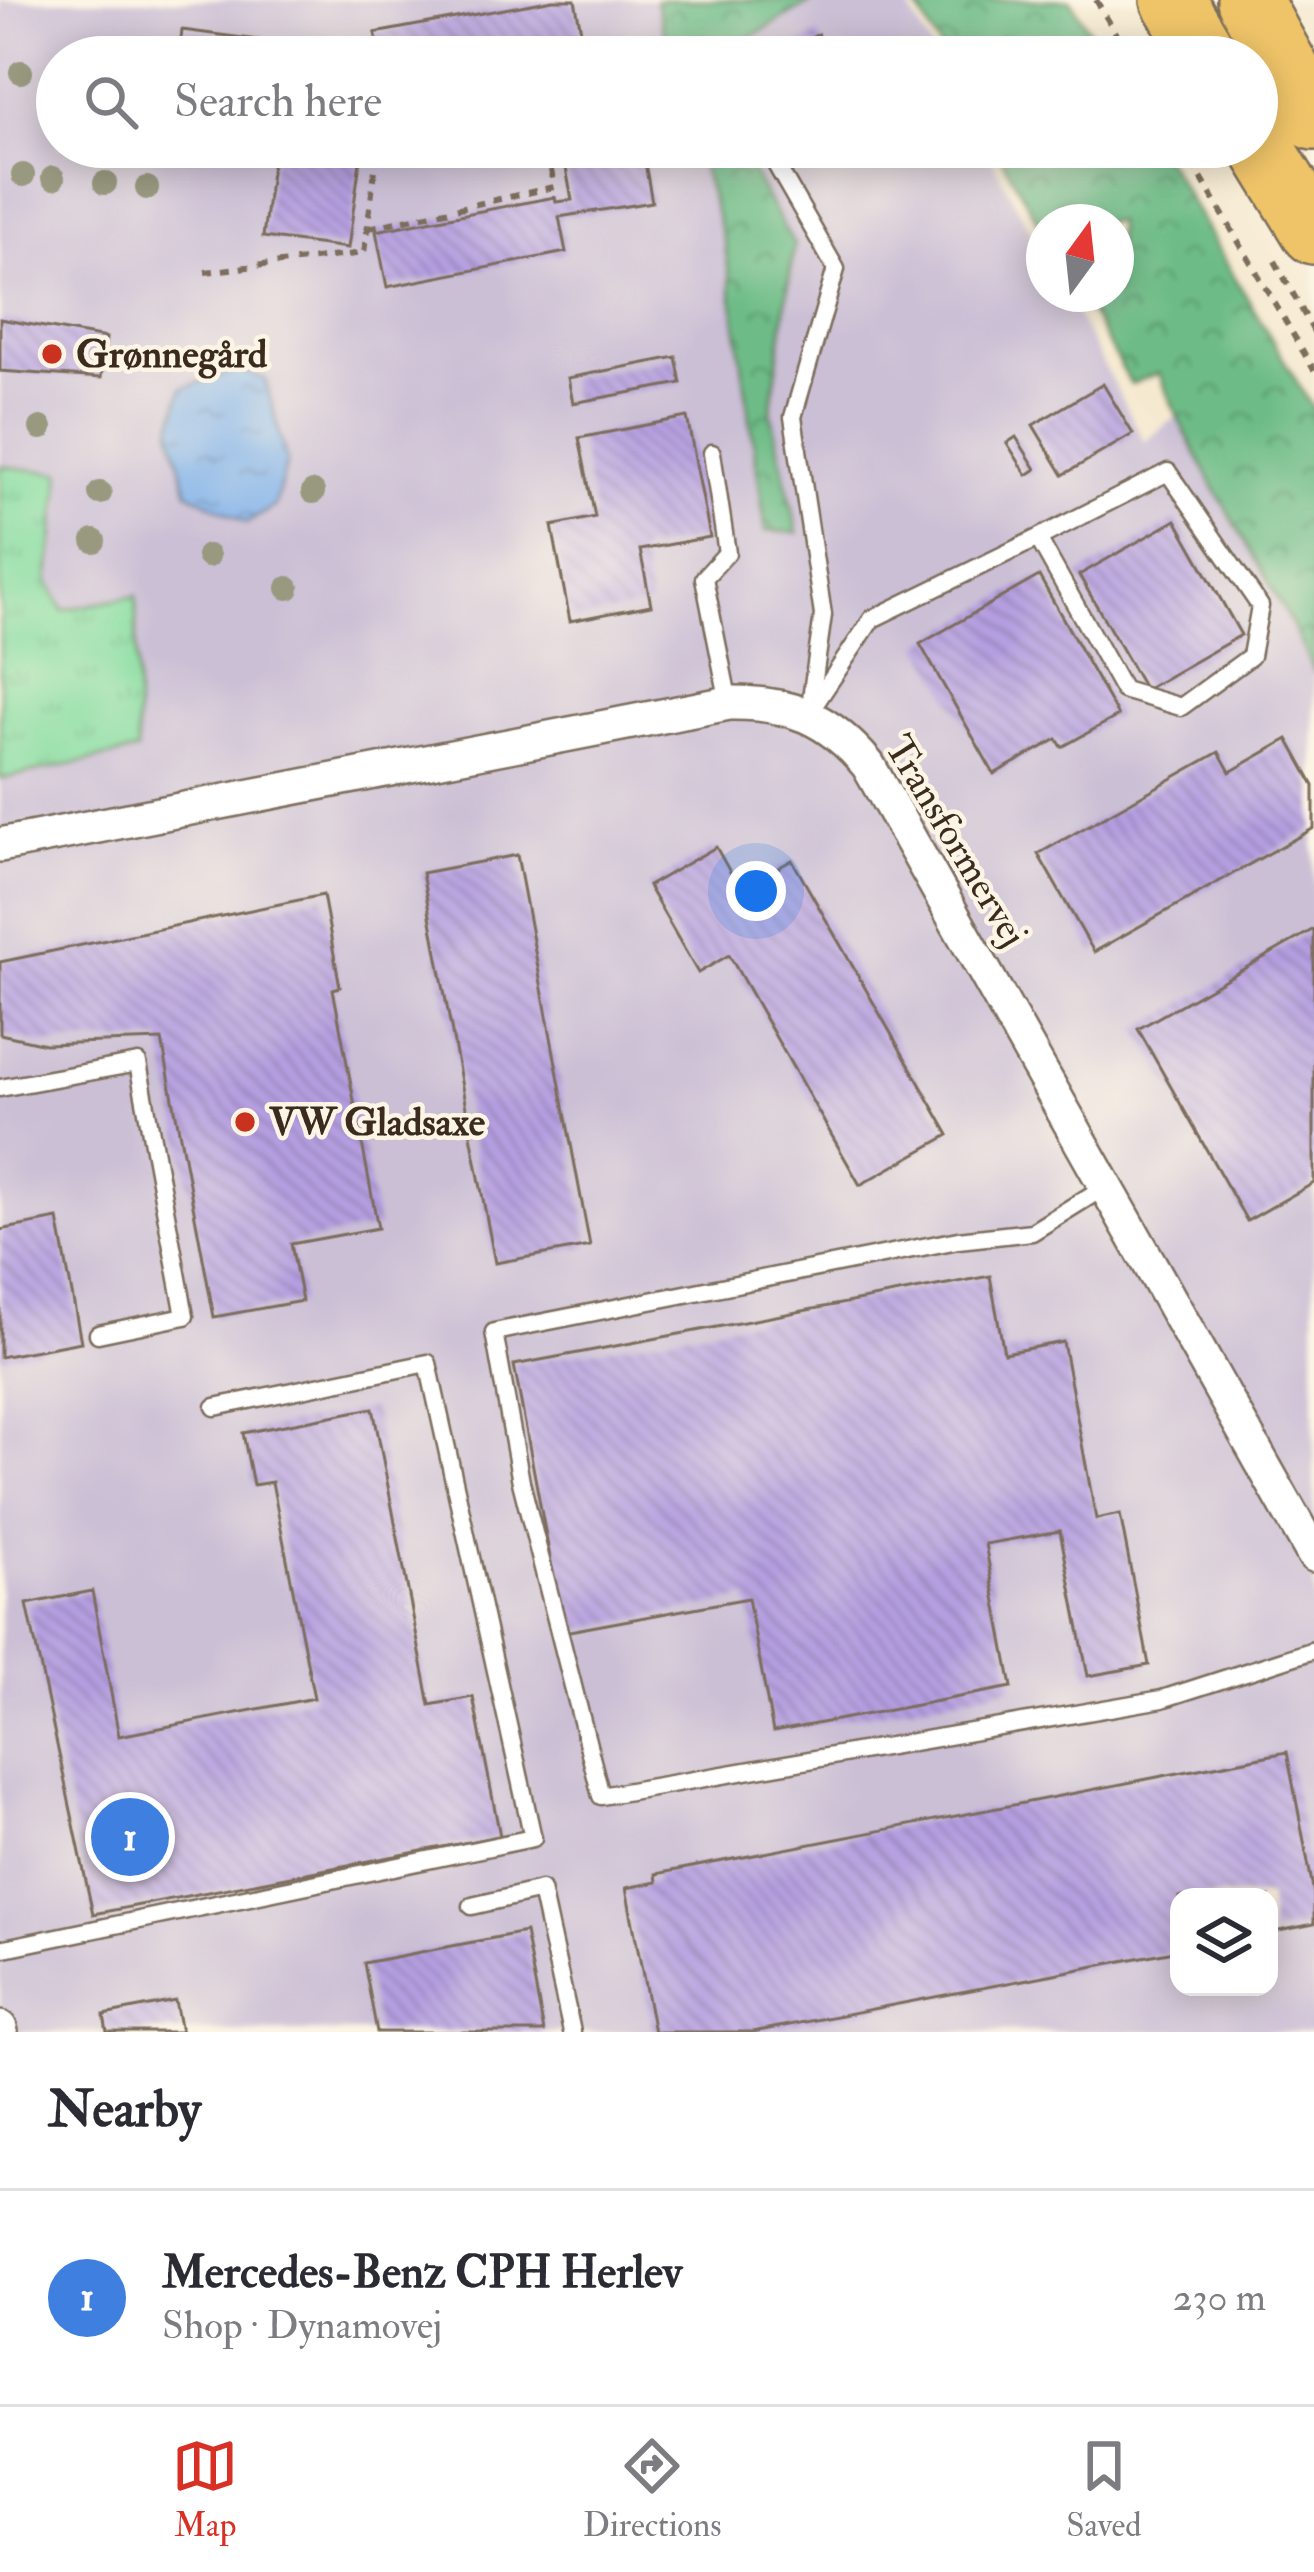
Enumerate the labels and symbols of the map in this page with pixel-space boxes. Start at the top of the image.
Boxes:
north arrow [1026,204,1134,312]
place label: Grønnegård [76,330,268,379]
marker: Grønnegård [39,341,65,367]
street label: Transformervej [874,727,1038,955]
your location [726,861,786,921]
place label: VW Gladsaxe [269,1098,486,1147]
marker: VW Gladsaxe [232,1109,258,1135]
pin: 1 [91,1792,169,1882]

